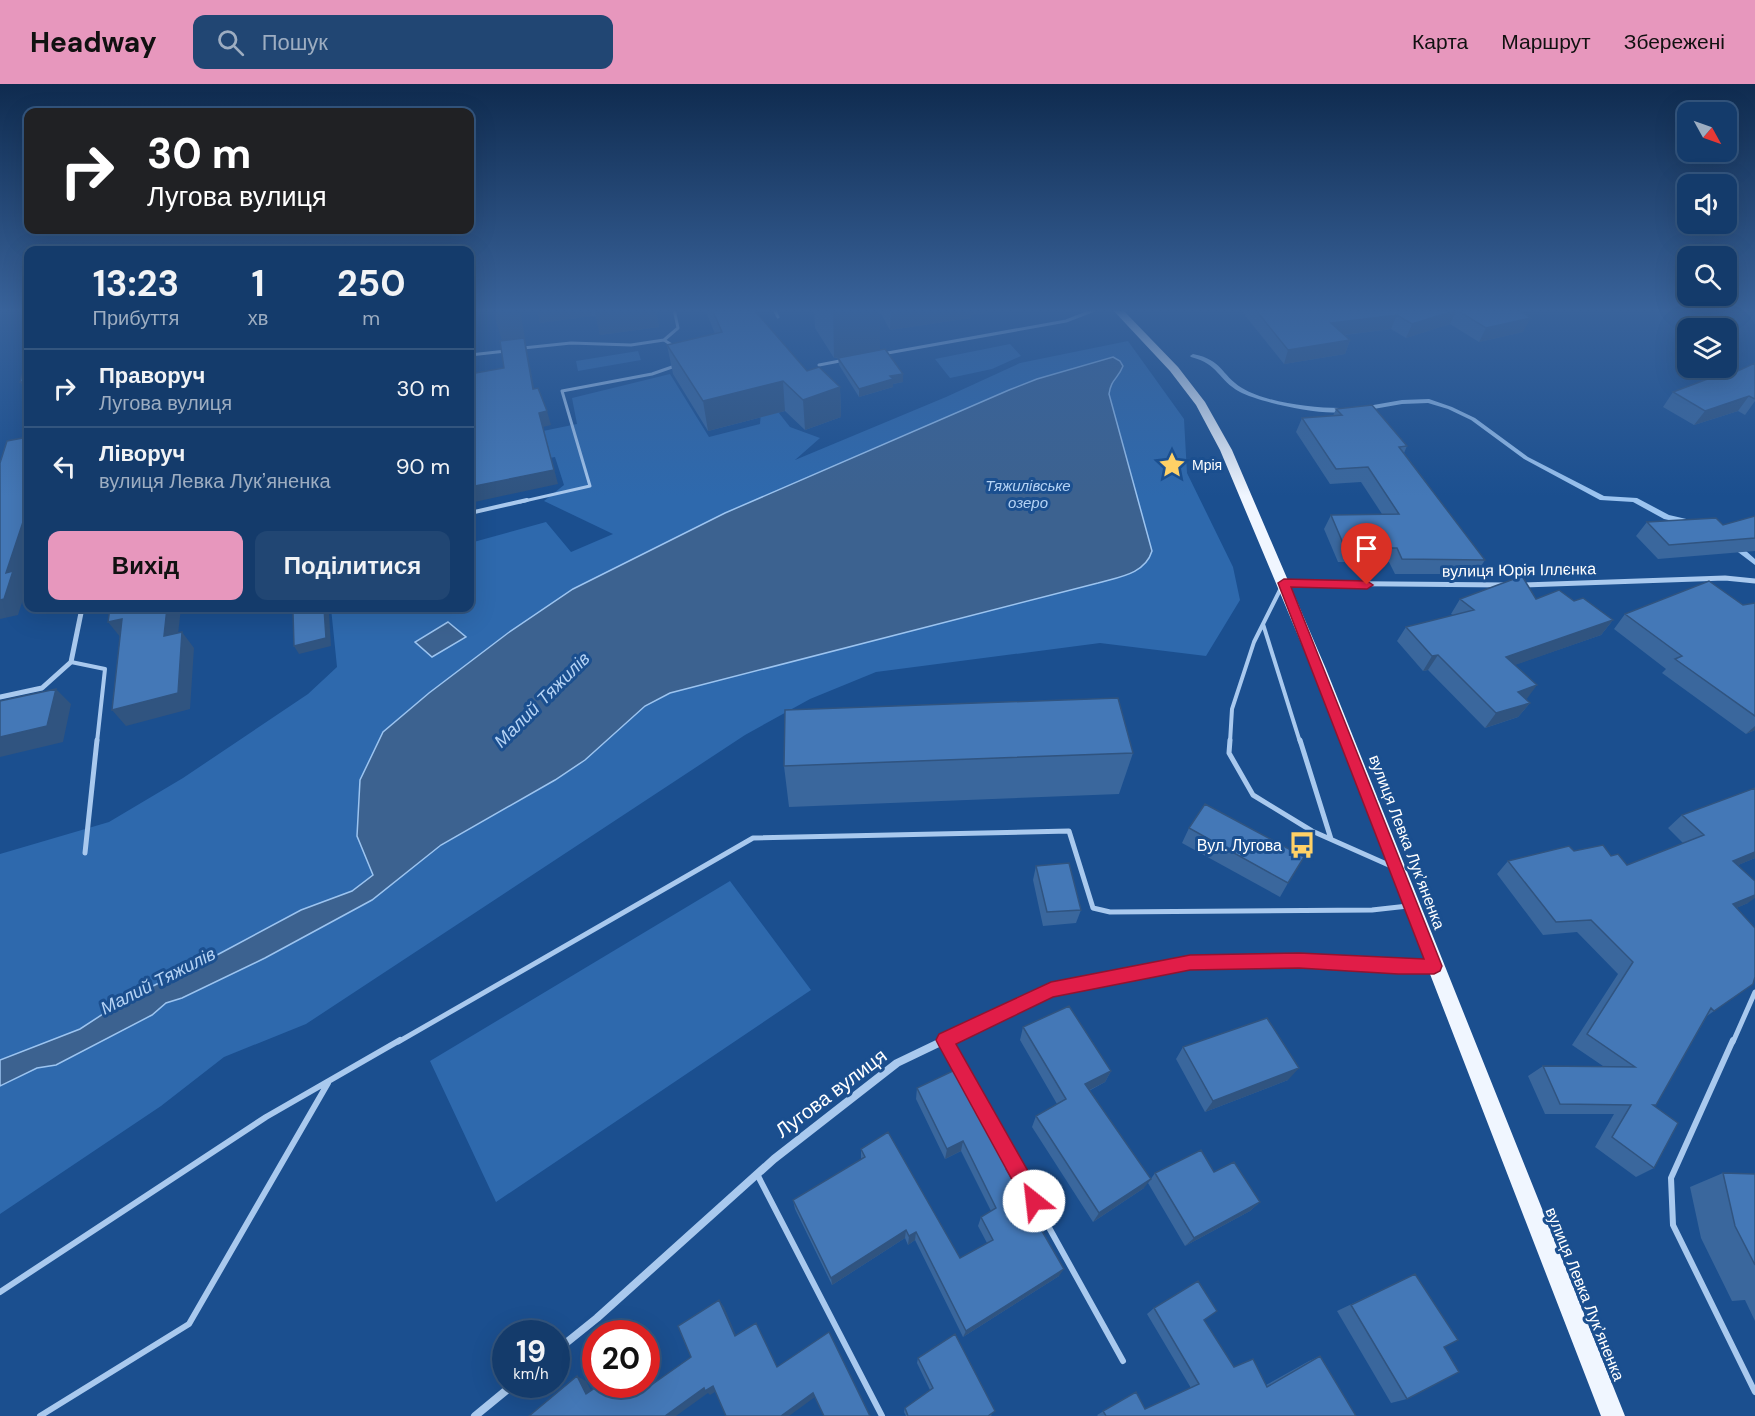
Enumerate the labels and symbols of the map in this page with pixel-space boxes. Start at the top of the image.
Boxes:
north arrow [1677,102,1737,162]
place icon: Мрія [1157,450,1187,480]
place label: Мрія [1192,456,1222,474]
water label: Тяжилівське озеро [985,476,1071,513]
pin [1341,523,1392,585]
street label: вулиця Юрія Іллєнка [1442,558,1596,582]
water label: Малий Тяжилів [489,647,595,753]
street label: вулиця Левка Лукʼяненка [1364,752,1450,932]
bus stop icon: Вул. Лугова [1287,830,1317,860]
place label: Вул. Лугова [1197,835,1282,856]
water label: Малий Тяжилів [96,942,220,1020]
street label: Лугова вулиця [770,1043,892,1143]
position arrow [1002,1169,1066,1233]
street label: вулиця Левка Лукʼяненка [1541,1204,1629,1384]
speed limit sign: 20 [582,1320,660,1398]

